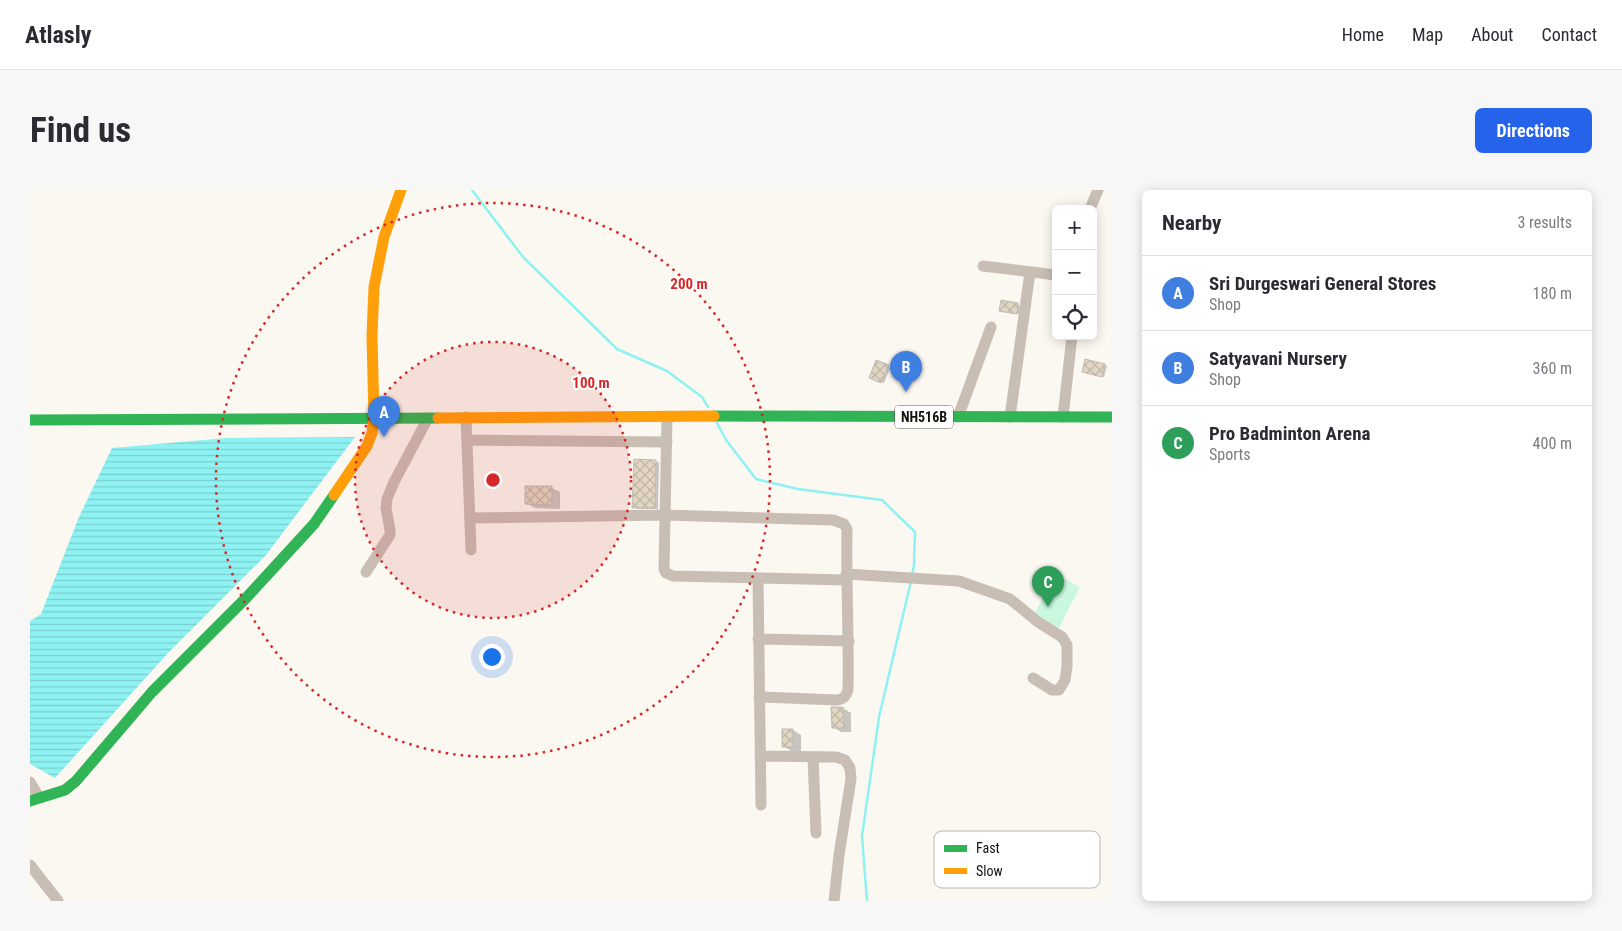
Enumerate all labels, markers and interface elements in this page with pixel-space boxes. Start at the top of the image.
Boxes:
text: Atlasly [25,21,91,49]
text: Home [1342,24,1384,45]
text: Map [1412,24,1443,45]
text: About [1471,24,1513,45]
text: Contact [1541,24,1597,45]
button: Directions [1475,108,1592,153]
text: Find us [30,110,131,151]
map controls [1052,205,1097,340]
button: + [1052,205,1097,250]
text: Nearby [1162,211,1221,235]
text: 3 results [1517,213,1572,232]
button: − [1052,250,1097,295]
text: Sri Durgeswari General Stores [1209,272,1437,295]
text: 200 m [670,275,708,293]
text: A [1173,284,1183,303]
text: 180 m [1533,284,1572,303]
button: locate [1052,295,1097,340]
text: Shop [1209,295,1241,314]
text: Satyavani Nursery [1209,347,1347,370]
pin: B [890,351,922,392]
text: B [1174,359,1182,378]
text: 360 m [1533,359,1572,378]
text: Shop [1209,370,1241,389]
text: 100 m [572,374,610,392]
pin: A [368,396,400,437]
road number: NH516B [895,406,953,428]
text: Pro Badminton Arena [1209,422,1370,445]
text: C [1173,434,1183,453]
text: 400 m [1533,434,1572,453]
text: Sports [1209,445,1251,464]
centre of rings [484,471,502,489]
pin: C [1032,566,1064,607]
your location [479,644,505,670]
legend [934,831,1100,888]
text: Fast [976,840,1000,856]
text: Slow [976,863,1003,879]

